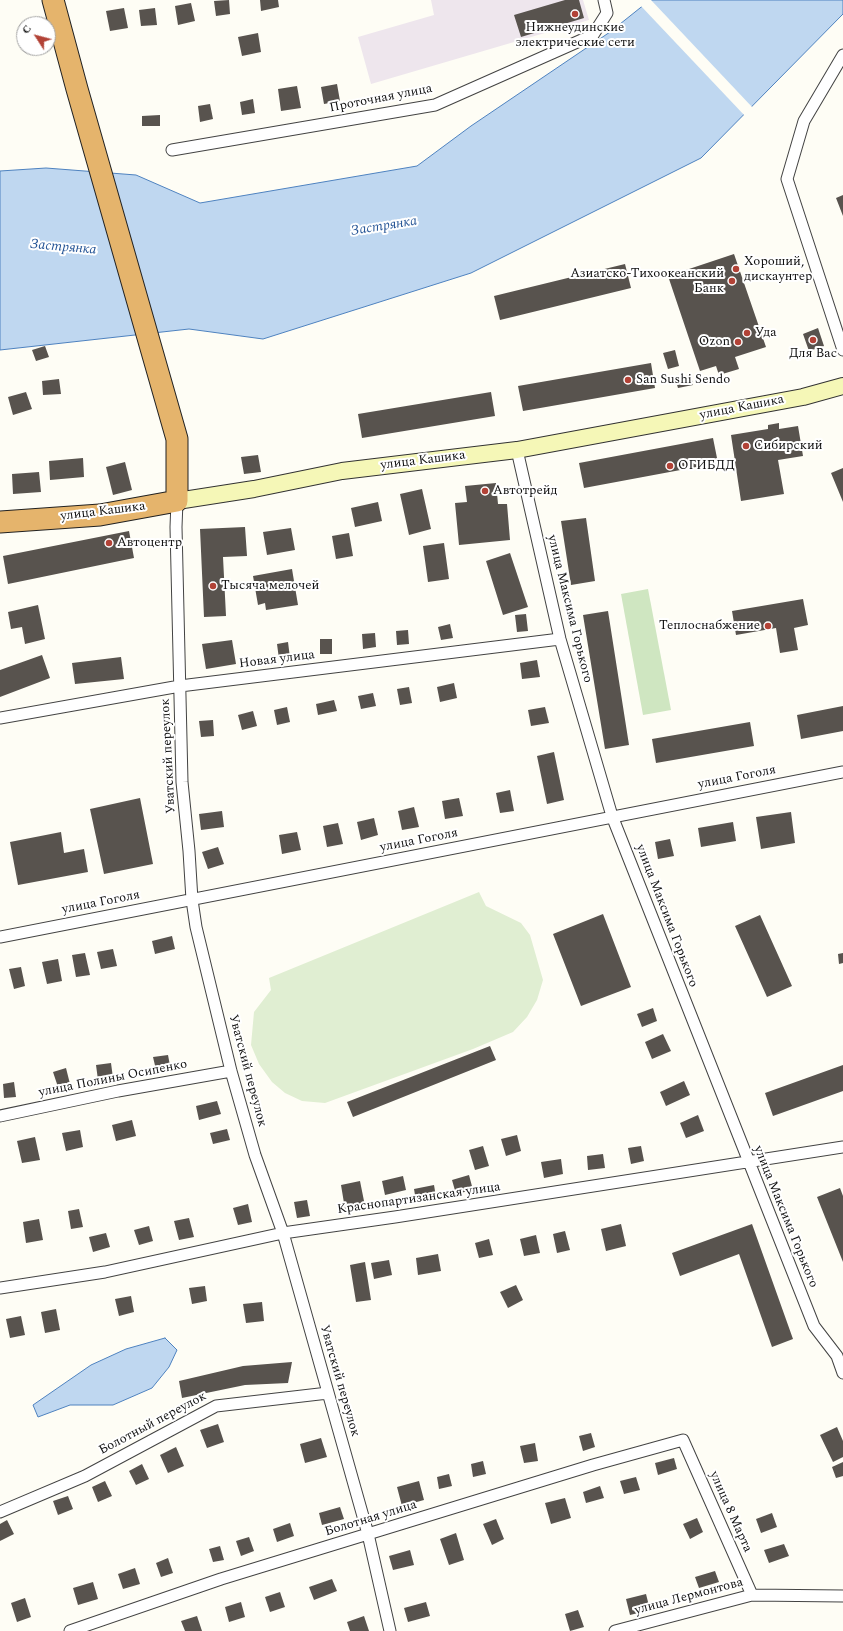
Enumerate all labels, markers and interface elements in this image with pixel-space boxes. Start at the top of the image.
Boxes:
marker: Нижнеудинские электрические сети [570,9,580,19]
north arrow [16,16,56,56]
place label: Нижнеудинские электрические сети [515,20,635,51]
text: С [18,21,36,37]
street label: Проточная улица [328,81,434,117]
water label: Застрянка [350,213,418,241]
water label: Застрянка [29,237,97,259]
place label: Хороший, дискаунтер [744,254,812,285]
marker: Хороший, дискаунтер [731,264,741,274]
place label: Азиатско-Тихоокеанский Банк [570,266,724,297]
marker: Азиатско-Тихоокеанский Банк [727,276,737,286]
place label: Уда [755,325,777,341]
marker: Уда [742,328,752,338]
place label: Ozon [699,334,730,350]
marker: Для Вас [808,335,818,345]
marker: Ozon [733,337,743,347]
place label: Для Вас [789,346,837,362]
place label: San Sushi Sendo [636,372,730,388]
marker: San Sushi Sendo [623,375,633,385]
street label: улица Кашика [699,392,785,424]
place label: Сибирский [754,438,823,454]
marker: Сибирский [741,441,751,451]
street label: улица Кашика [380,448,466,474]
place label: ОГИБДД [678,458,735,474]
marker: ОГИБДД [665,461,675,471]
place label: Автотрейд [493,483,558,499]
marker: Автотрейд [480,486,490,496]
street label: улица Кашика [60,499,146,525]
street label: улица Максима Горького [543,534,595,684]
place label: Автоцентр [117,535,182,551]
marker: Автоцентр [104,538,114,548]
place label: Тысяча мелочей [221,578,319,594]
marker: Тысяча мелочей [208,581,218,591]
place label: Теплоснабжение [659,618,760,634]
marker: Теплоснабжение [763,621,773,631]
street label: Новая улица [238,648,316,672]
street label: Уватский переулок [158,698,180,814]
street label: улица Гоголя [697,763,777,793]
street label: улица Гоголя [379,826,459,856]
street label: улица Максима Горького [632,842,700,990]
street label: улица Гоголя [61,888,141,918]
street label: Уватский переулок [225,1013,269,1129]
street label: улица Полины Осипенко [37,1057,189,1101]
street label: улица Максима Горького [749,1144,821,1290]
street label: Краснопартизанская улица [336,1180,502,1218]
street label: Уватский переулок [316,1323,362,1439]
street label: Болотный переулок [97,1389,209,1459]
street label: улица 8 Марта [705,1469,755,1555]
street label: Болотная улица [323,1498,419,1540]
street label: улица Лермонтова [633,1575,745,1619]

